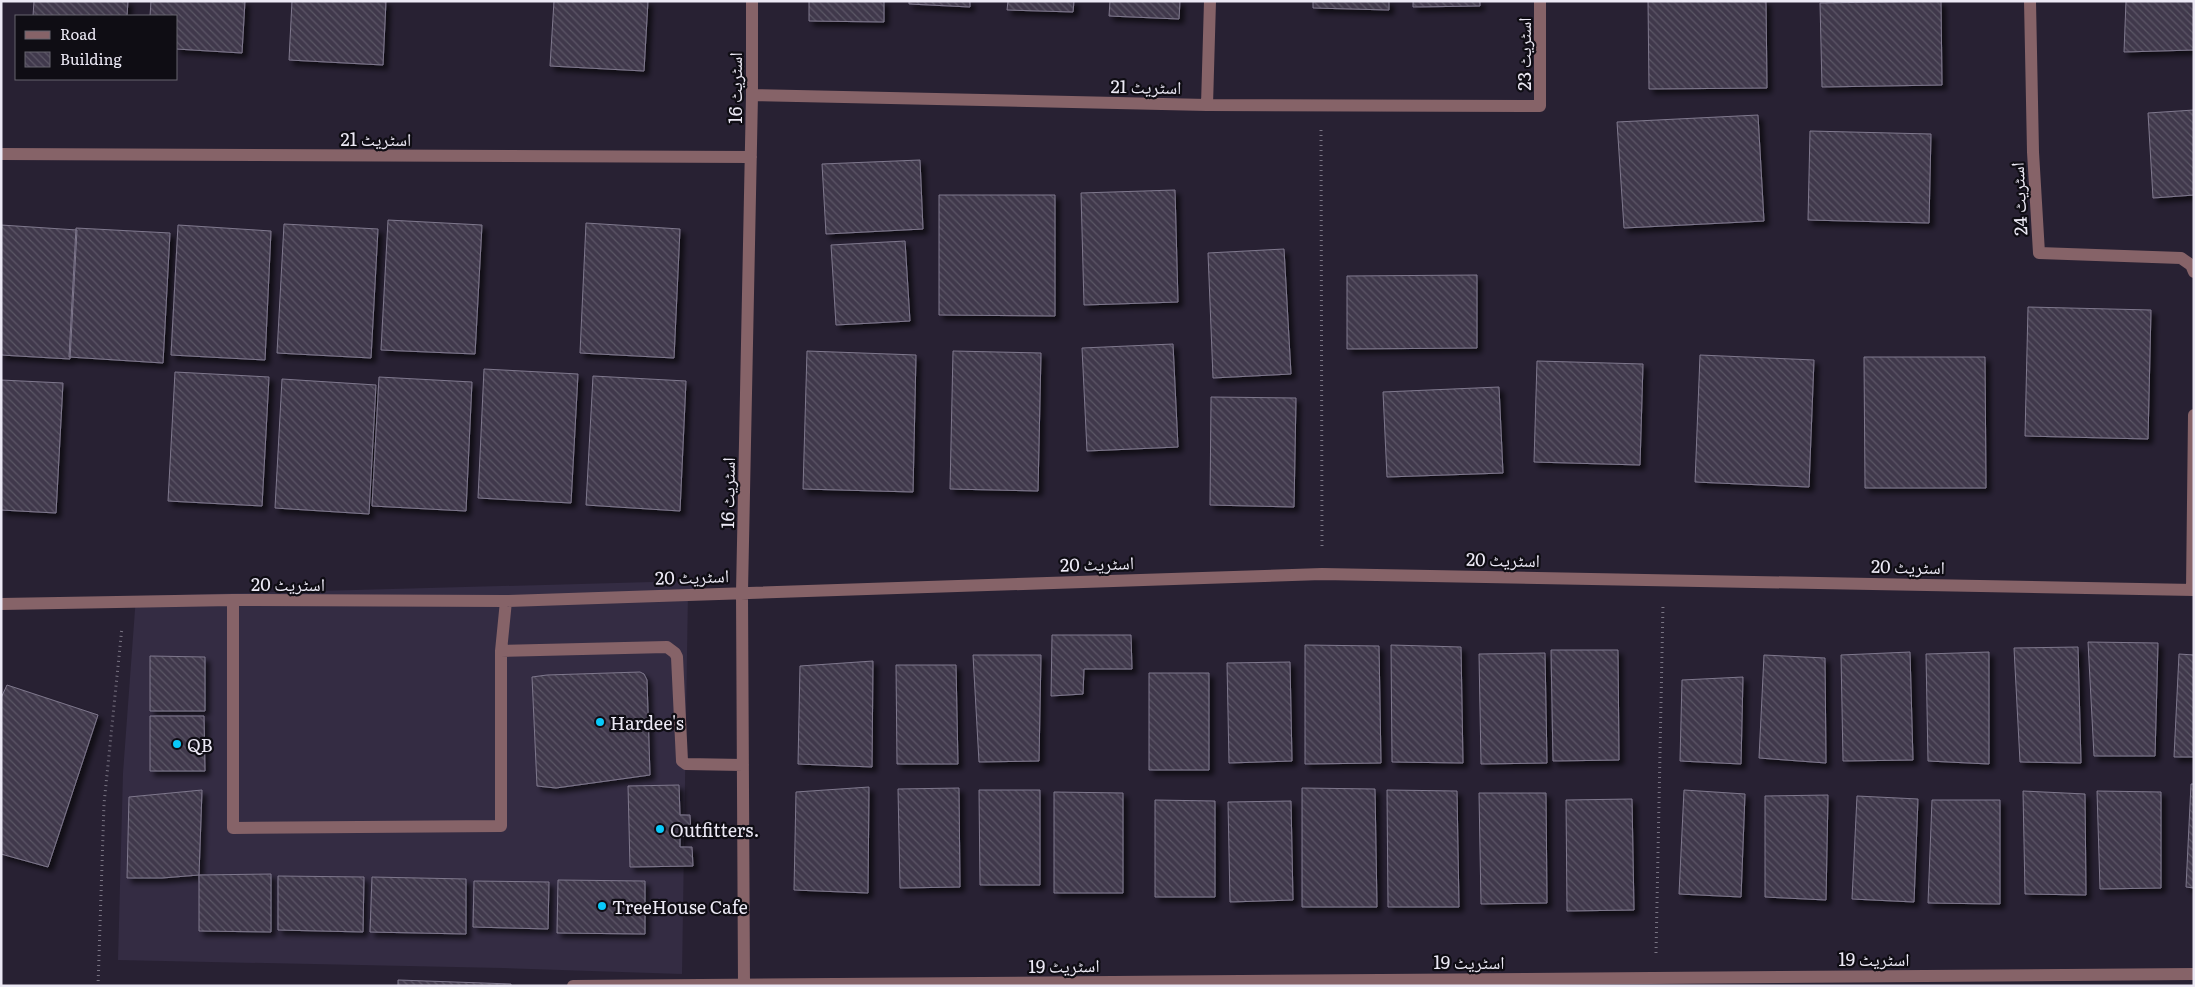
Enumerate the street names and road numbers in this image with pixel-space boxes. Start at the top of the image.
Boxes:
street label: اسٹریٹ 23 [1510,17,1537,91]
street label: اسٹریٹ 16 [721,52,748,124]
street label: اسٹریٹ 21 [1110,72,1182,100]
street label: اسٹریٹ 21 [341,125,411,152]
street label: اسٹریٹ 24 [2003,162,2033,236]
street label: اسٹریٹ 16 [713,457,741,529]
street label: اسٹریٹ 20 [1466,545,1540,573]
street label: اسٹریٹ 20 [1060,548,1134,578]
street label: اسٹریٹ 20 [1871,552,1945,580]
street label: اسٹریٹ 20 [655,561,729,591]
street label: اسٹریٹ 20 [251,570,325,597]
street label: اسٹریٹ 19 [1838,945,1910,972]
street label: اسٹریٹ 19 [1433,948,1505,975]
street label: اسٹریٹ 19 [1028,951,1100,979]

